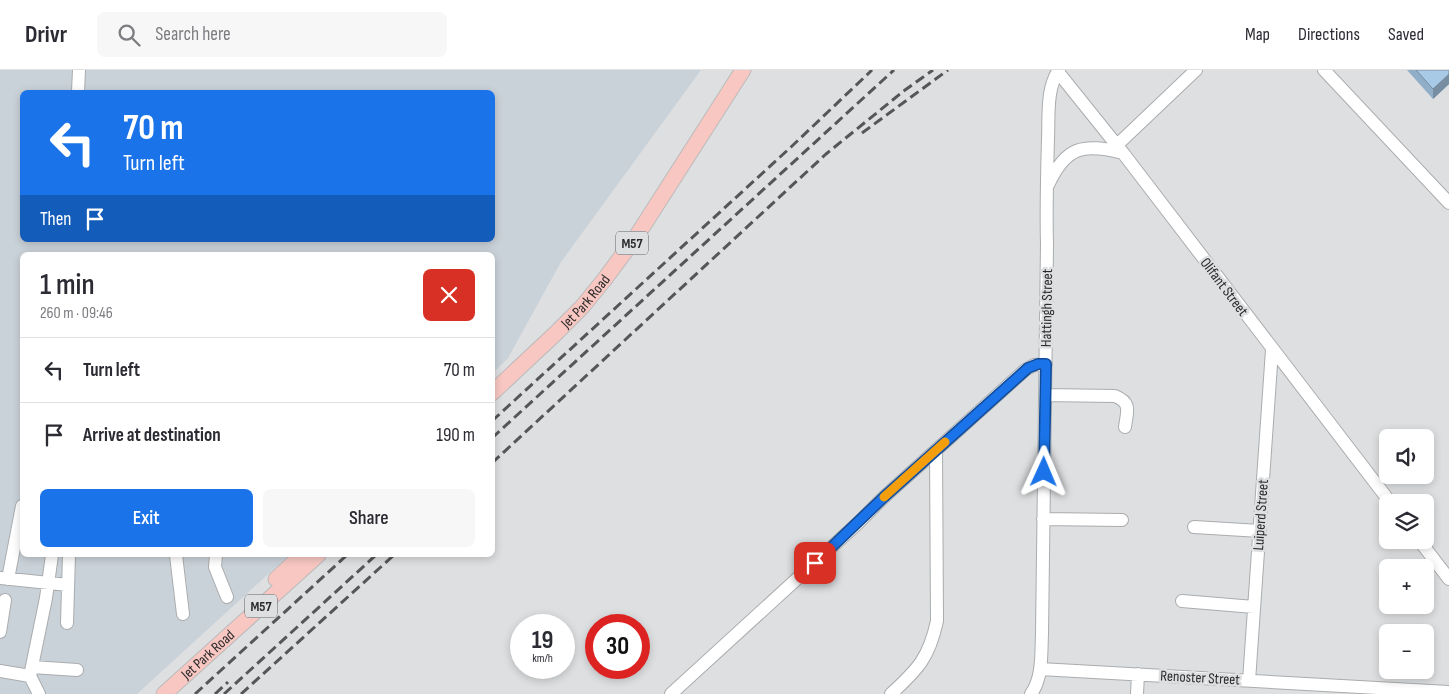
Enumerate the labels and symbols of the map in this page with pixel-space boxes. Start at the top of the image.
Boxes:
road number: M57 [616,232,648,254]
street label: Olifant Street [1196,254,1252,320]
street label: Hattingh Street [1037,268,1057,347]
street label: Jet Park Road [556,271,614,333]
position arrow [1017,445,1069,497]
street label: Luiperd Street [1249,478,1273,551]
pin [794,542,836,584]
road number: M57 [245,594,277,618]
speed limit sign: 30 [585,614,650,679]
street label: Jet Park Road [176,625,238,684]
street label: Renoster Street [1160,666,1241,690]

